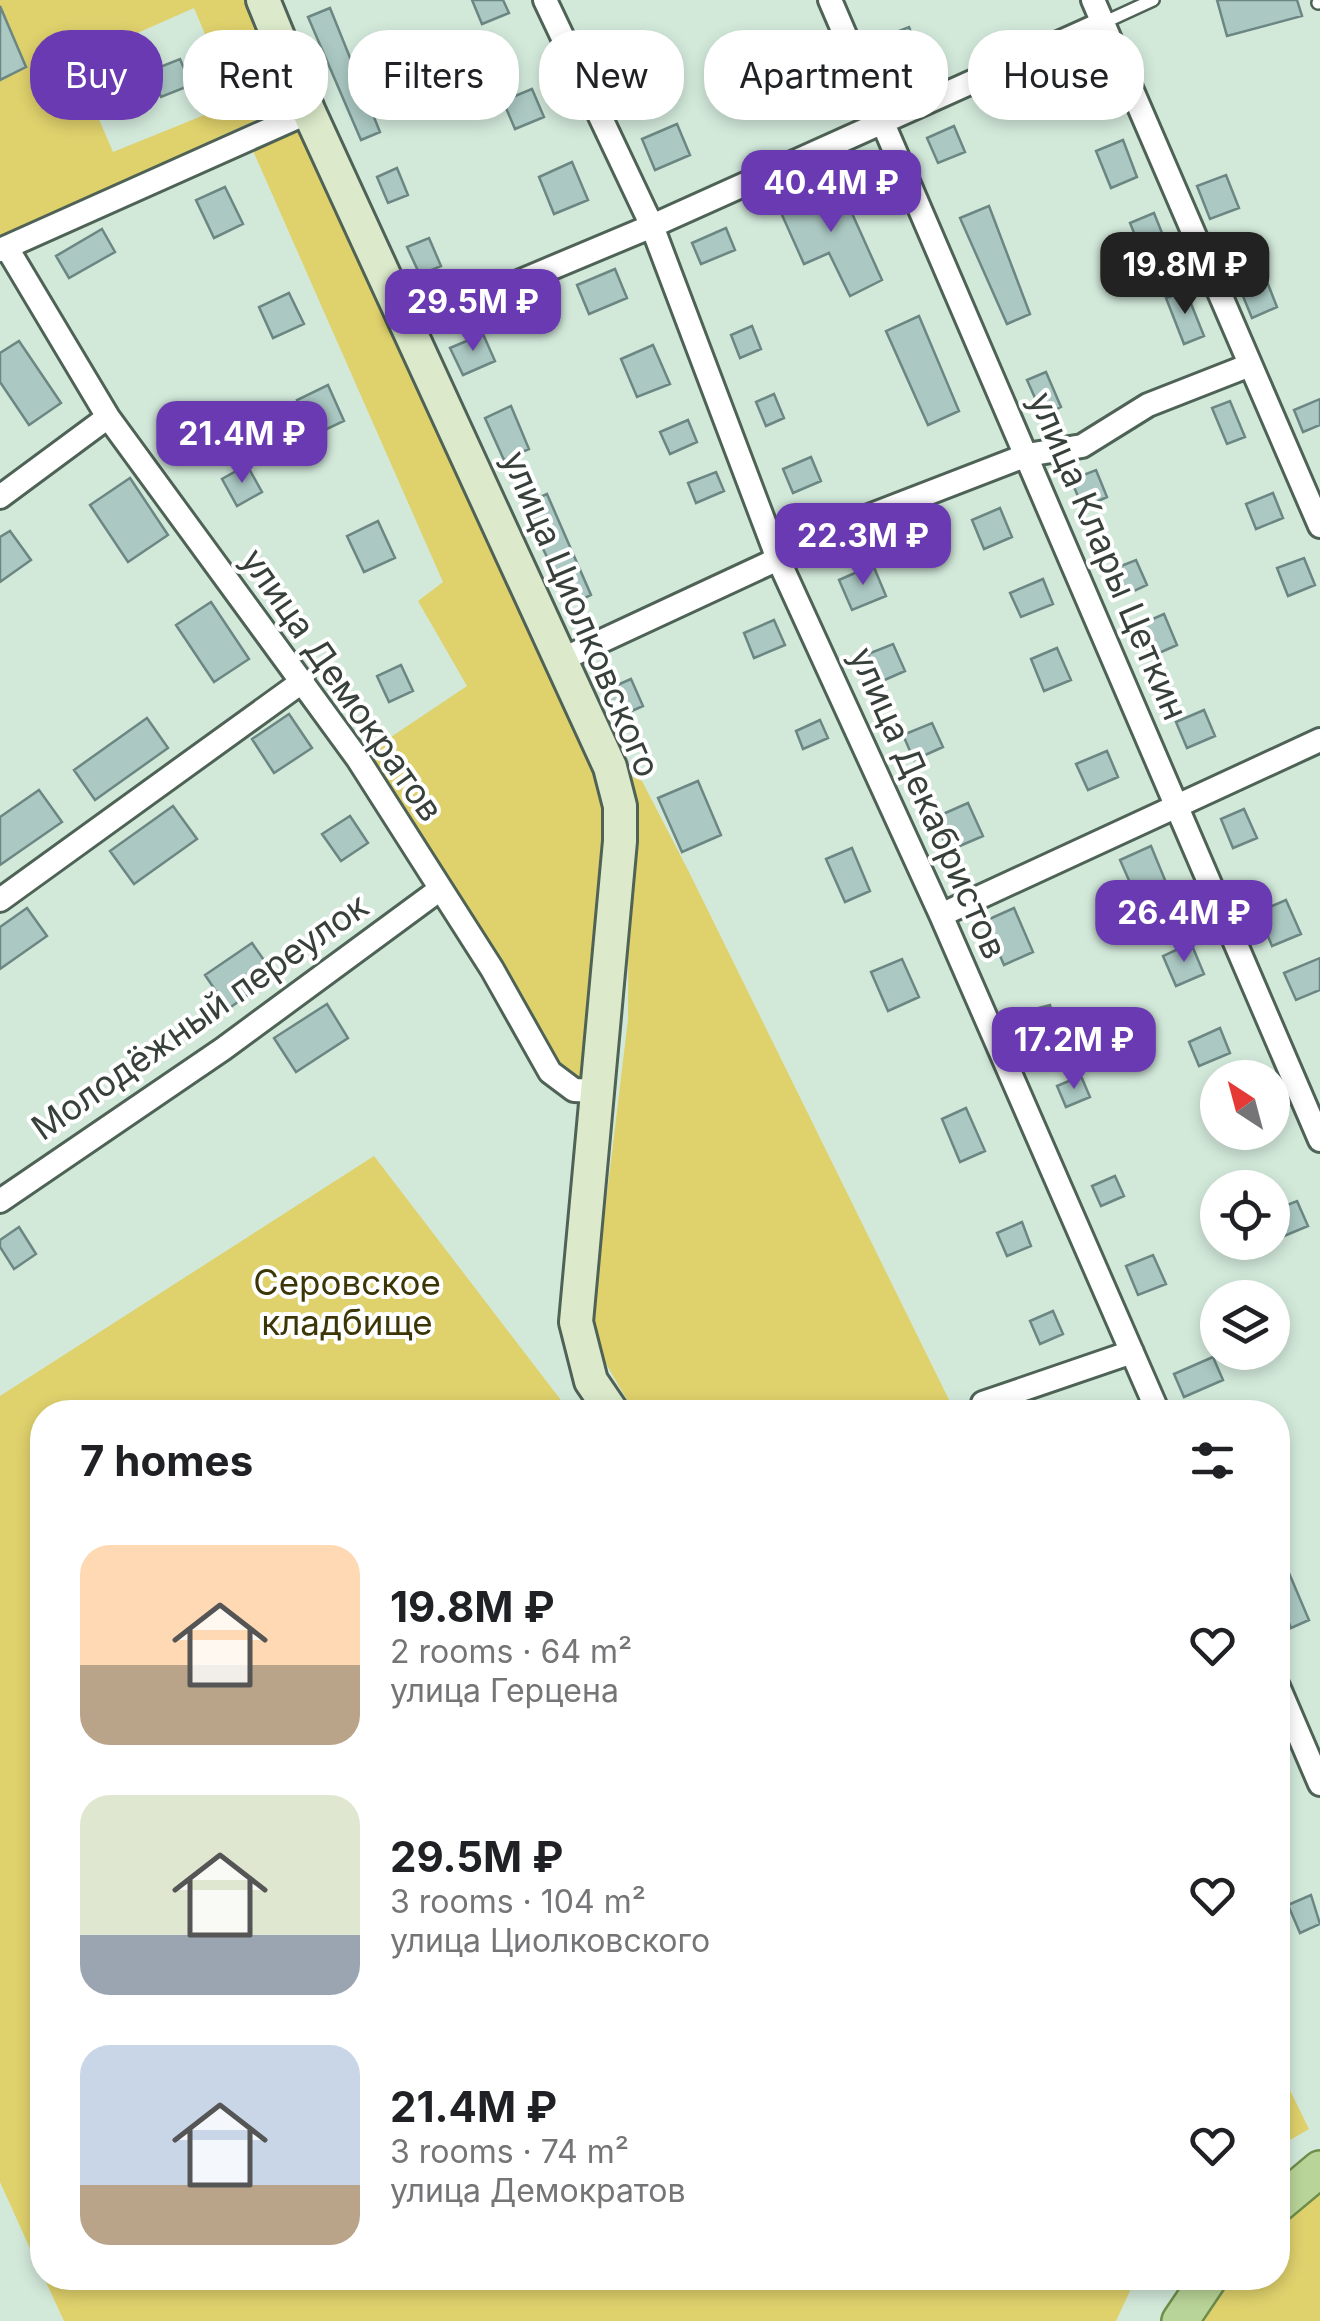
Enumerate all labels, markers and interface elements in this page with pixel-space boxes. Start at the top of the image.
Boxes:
chip: Buy [30,30,163,120]
chip: Rent [183,30,328,120]
chip: Filters [348,30,519,120]
chip: New [539,30,684,120]
chip: Apartment [704,30,948,120]
chip: House [968,30,1144,120]
pin: 40.4M ₽ [739,150,923,235]
text: 40.4M ₽ [763,163,899,202]
pin: 19.8M ₽ [1093,232,1277,317]
text: 19.8M ₽ [1122,245,1248,284]
pin: 29.5M ₽ [381,269,565,354]
text: 29.5M ₽ [407,282,539,321]
street label: улица Клары Цеткин [1021,385,1197,726]
pin: 21.4M ₽ [150,401,334,486]
text: 21.4M ₽ [178,414,306,453]
street label: улица Циолковского [494,444,670,783]
pin: 22.3M ₽ [771,503,955,588]
text: 22.3M ₽ [797,516,929,555]
street label: улица Демократов [233,540,453,829]
street label: улица Декабристов [841,640,1017,965]
pin: 26.4M ₽ [1092,880,1276,965]
street label: Молодёжный переулок [23,884,376,1148]
text: 26.4M ₽ [1117,893,1251,932]
pin: 17.2M ₽ [982,1007,1166,1092]
text: 17.2M ₽ [1014,1020,1134,1059]
north arrow [1200,1060,1290,1150]
map controls [1200,1060,1290,1370]
button: locate [1200,1170,1290,1260]
park label: Серовское кладбище [253,1261,441,1343]
button: layers [1200,1280,1290,1370]
icon: filters [1185,1433,1240,1488]
text: 7 homes [80,1435,253,1486]
text: 19.8M ₽ [390,1581,555,1632]
icon: home [160,1585,280,1705]
icon: heart [1185,1618,1240,1673]
text: 2 rooms · 64 m² [390,1632,632,1671]
text: улица Герцена [390,1671,619,1710]
text: 29.5M ₽ [390,1831,563,1882]
icon: home [160,1835,280,1955]
icon: heart [1185,1868,1240,1923]
text: 3 rooms · 104 m² [390,1882,646,1921]
text: улица Циолковского [390,1921,710,1960]
text: 21.4M ₽ [390,2081,557,2132]
icon: home [160,2085,280,2205]
icon: heart [1185,2118,1240,2173]
text: 3 rooms · 74 m² [390,2132,629,2171]
text: улица Демократов [390,2171,686,2210]

